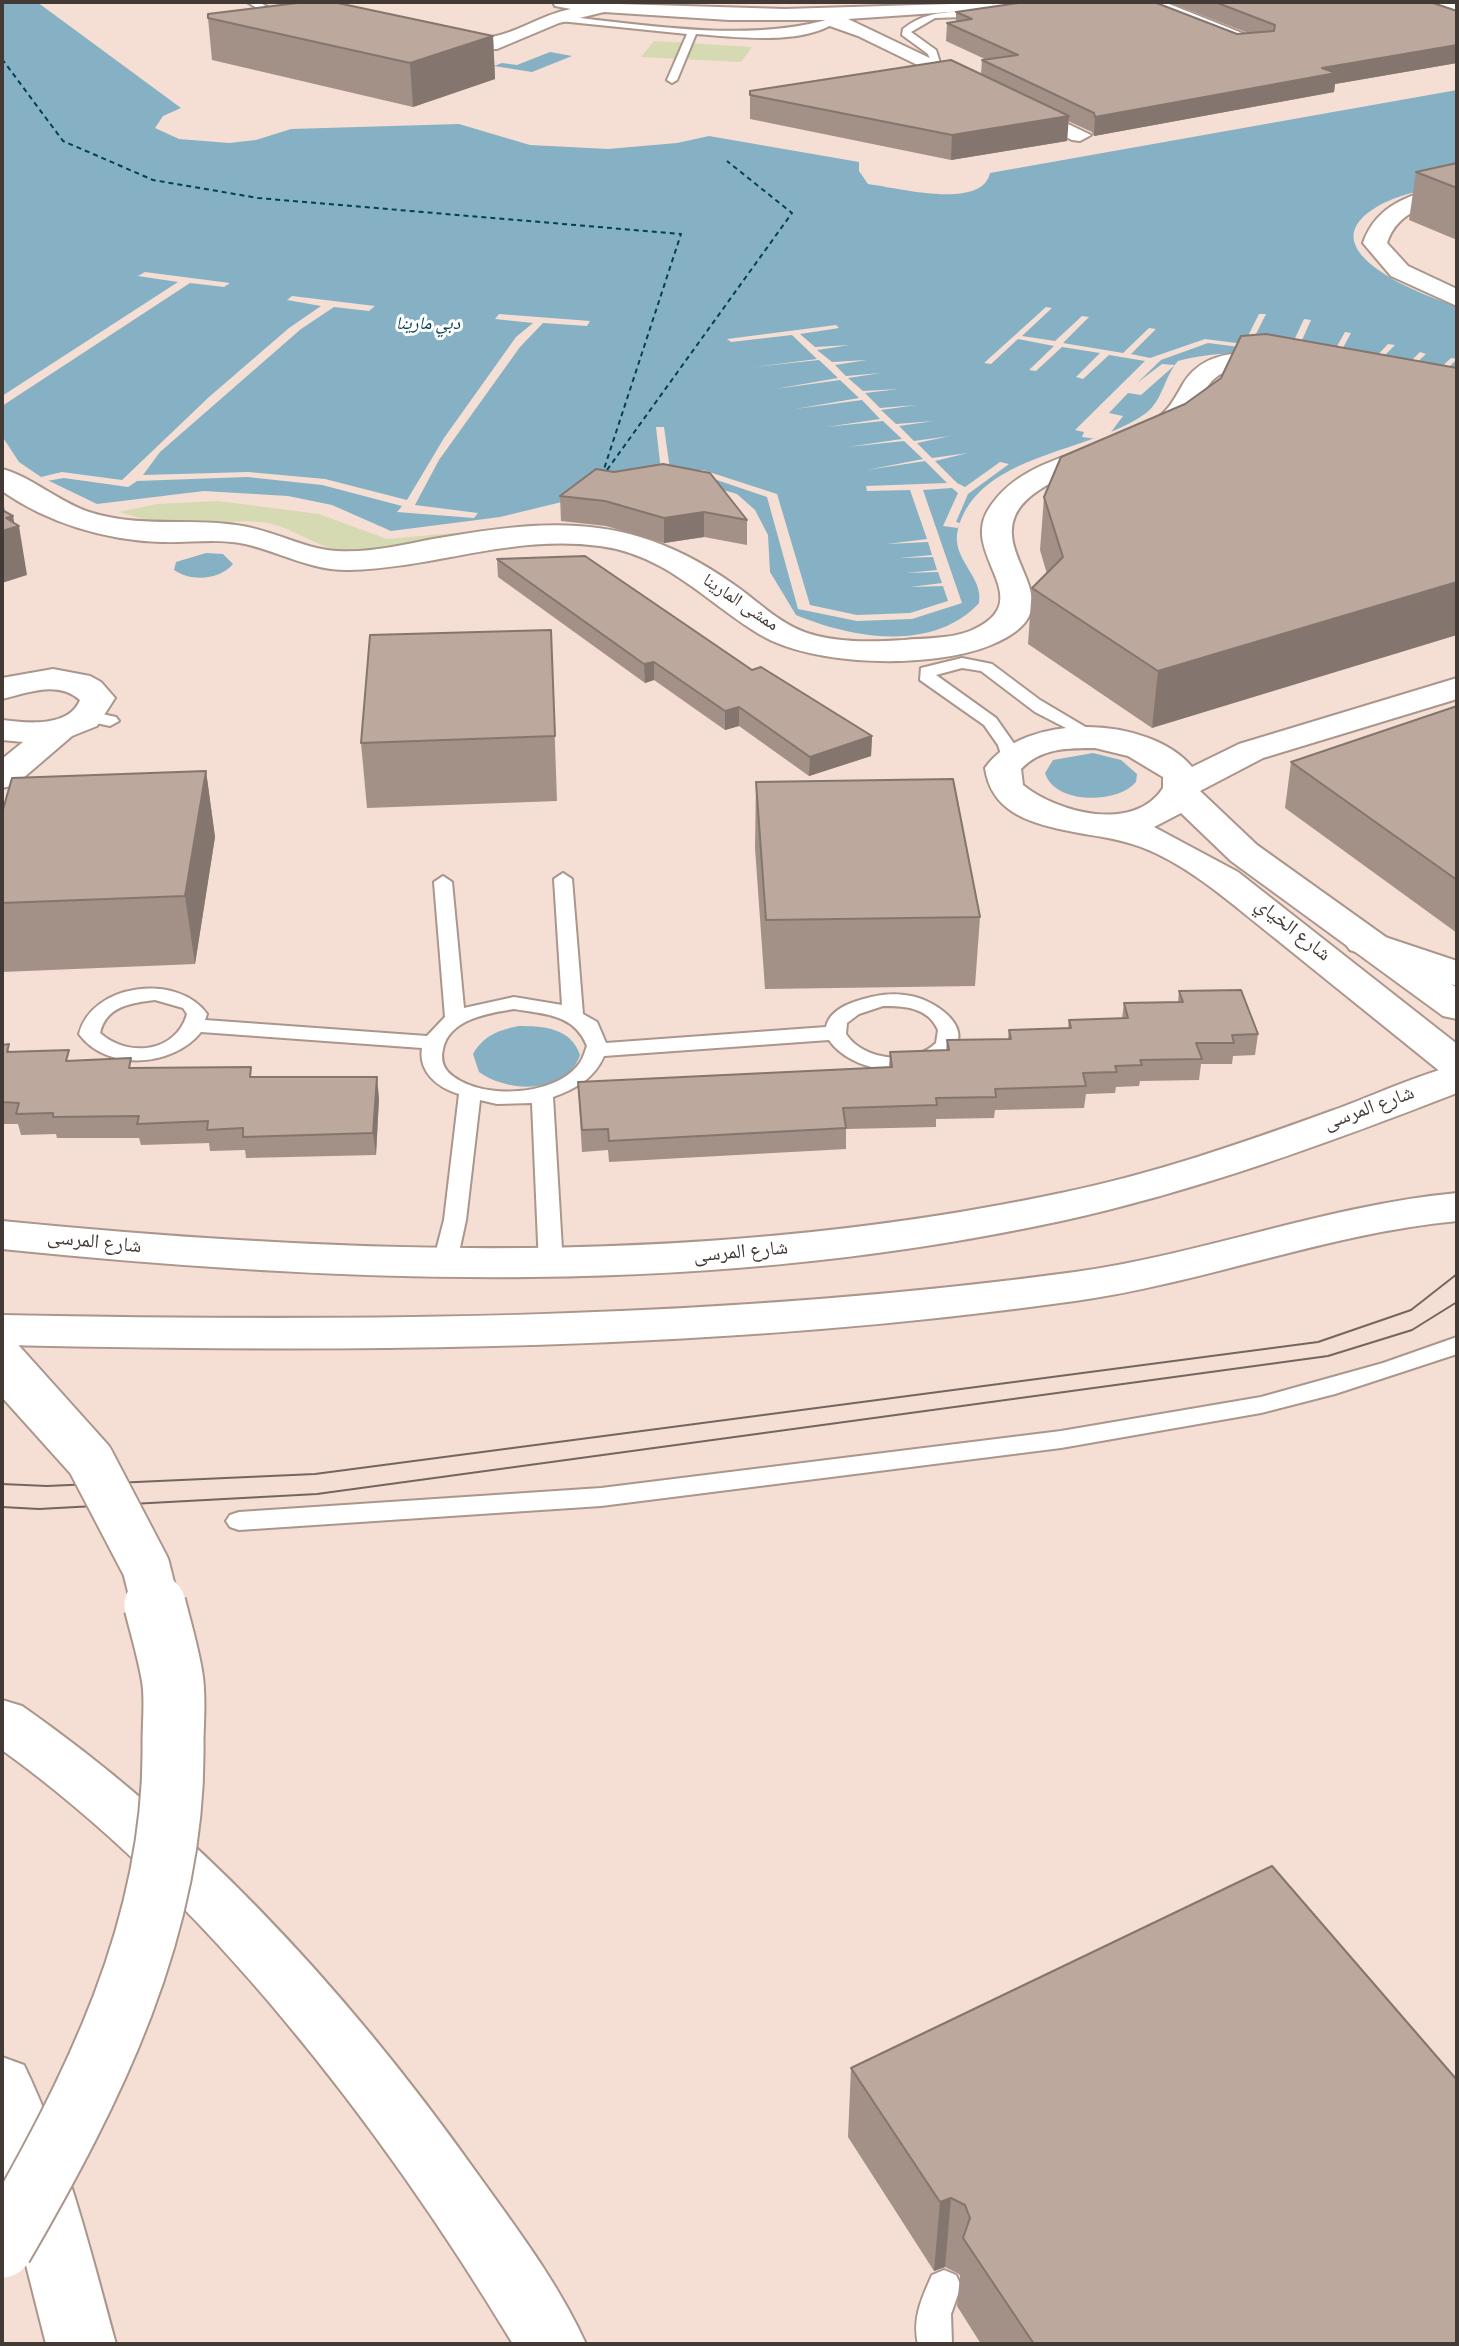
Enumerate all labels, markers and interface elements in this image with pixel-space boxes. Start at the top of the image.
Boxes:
water label: دبي مارينا [396,316,460,338]
street label: ممشى المارينا [697,572,781,638]
street label: شارع الخياي [1248,895,1334,969]
street label: شارع المرسى [1321,1084,1419,1138]
street label: شارع المرسى [46,1228,142,1262]
street label: شارع المرسى [693,1239,789,1271]

